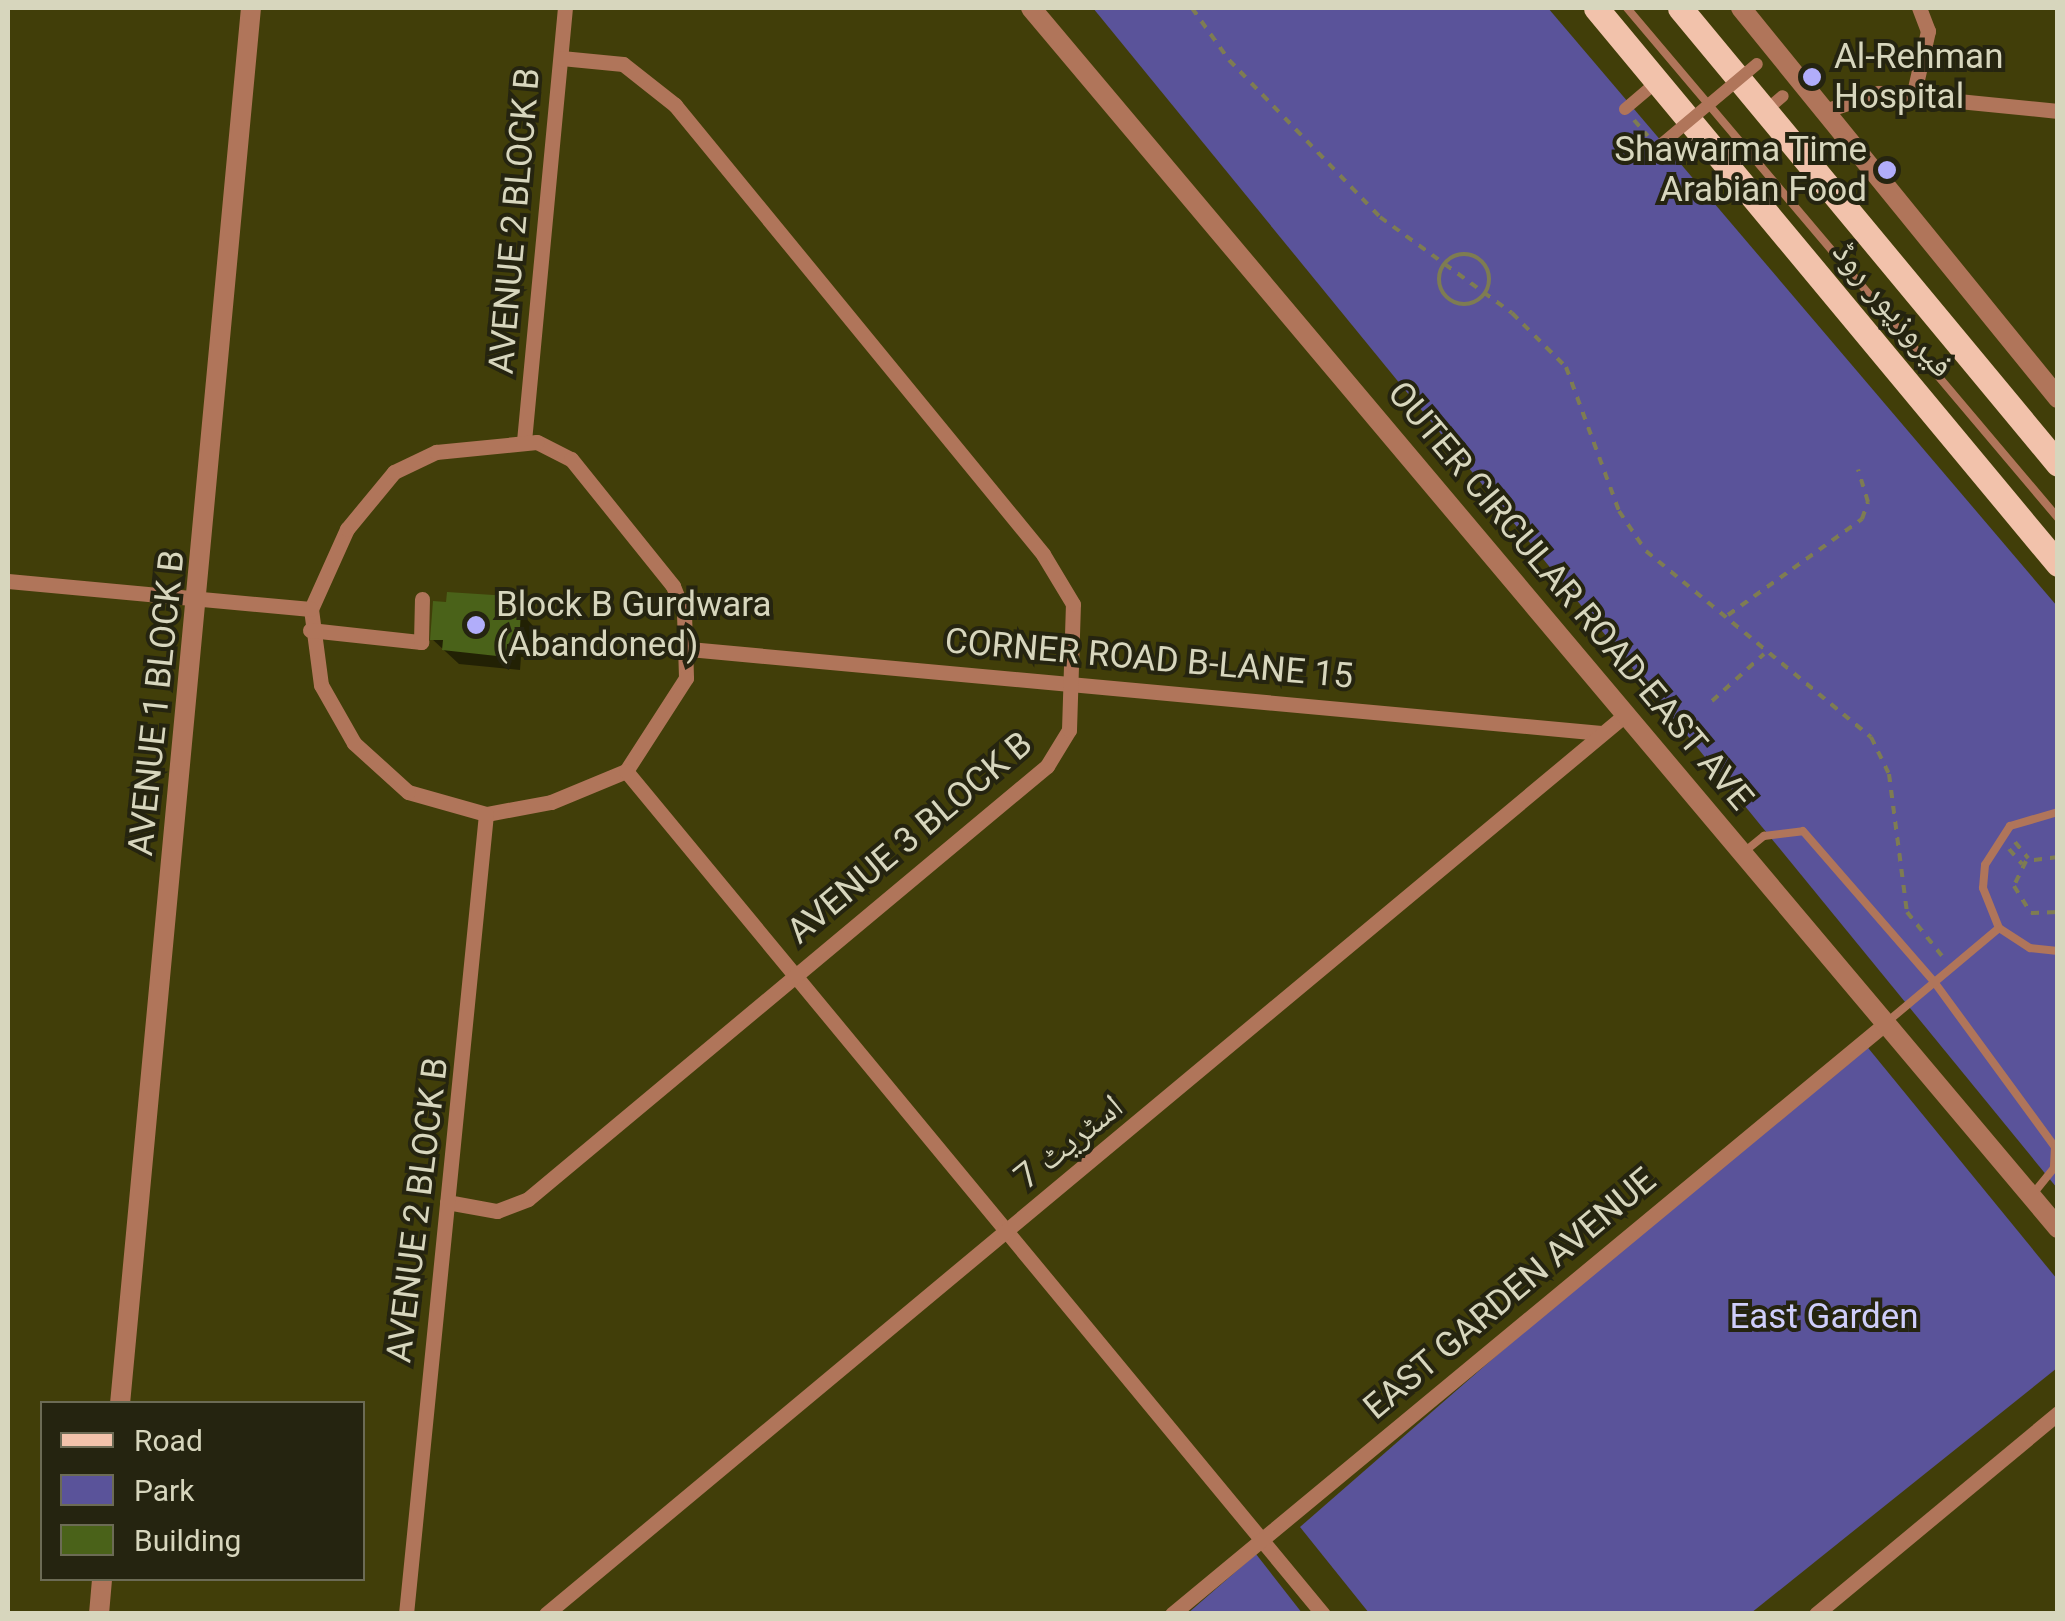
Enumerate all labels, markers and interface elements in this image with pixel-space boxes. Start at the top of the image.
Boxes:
place label: Al-Rehman Hospital [1834,36,2003,118]
marker: Al-Rehman Hospital [1799,64,1825,90]
street label: AVENUE 2 BLOCK B [481,66,549,376]
place label: Shawarma Time Arabian Food [1614,129,1867,211]
marker: Shawarma Time Arabian Food [1876,159,1898,181]
street label: فیروزپور روڈ [1823,232,1963,386]
street label: OUTER CIRCULAR ROAD-EAST AVE [1378,373,1762,819]
street label: AVENUE 1 BLOCK B [120,548,194,858]
place label: Block B Gurdwara (Abandoned) [496,584,771,666]
marker: Block B Gurdwara (Abandoned) [465,614,487,636]
street label: CORNER ROAD B-LANE 15 [943,620,1355,698]
street label: AVENUE 3 BLOCK B [779,723,1041,953]
street label: AVENUE 2 BLOCK B [378,1055,458,1365]
street label: اسٹریٹ 7 [1006,1086,1132,1198]
street label: EAST GARDEN AVENUE [1355,1159,1665,1429]
park label: East Garden [1729,1296,1919,1338]
legend [40,1401,365,1581]
text: Road [134,1423,203,1458]
text: Park [134,1473,194,1508]
text: Building [134,1523,241,1558]

